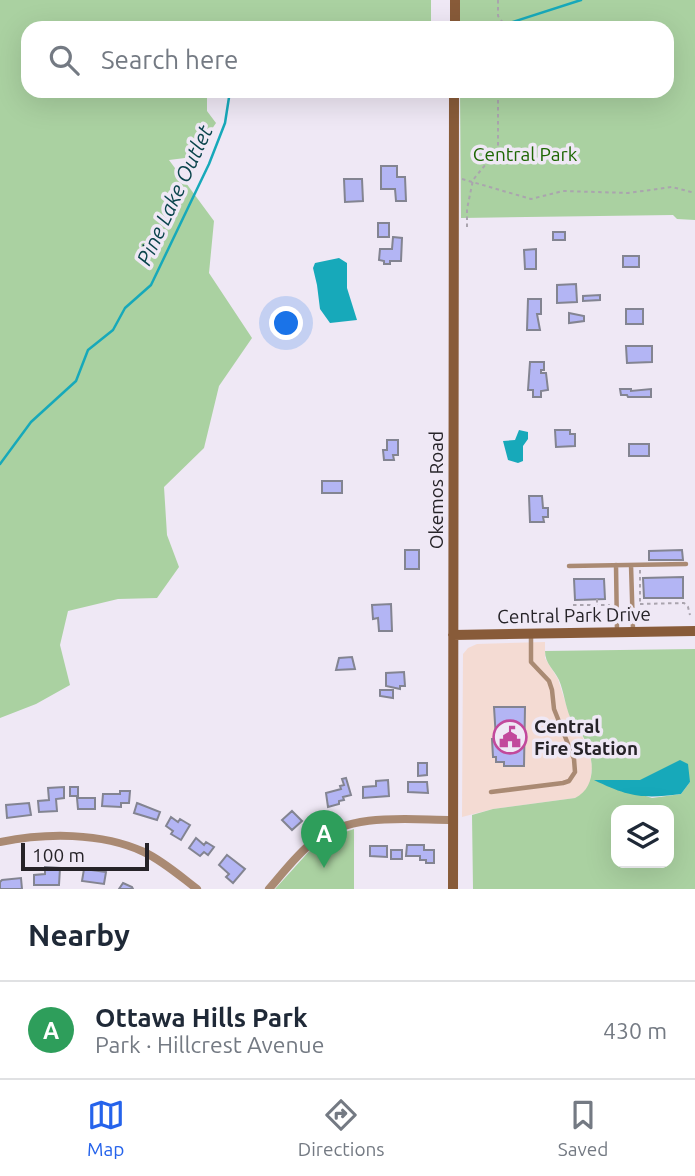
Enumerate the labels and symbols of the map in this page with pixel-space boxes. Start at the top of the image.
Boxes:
water label: Pine Lake Outlet [131,121,217,269]
park label: Central Park [473,143,578,165]
your location [269,306,303,340]
street label: Okemos Road [425,431,447,549]
street label: Central Park Drive [497,603,651,627]
place label: Central Fire Station [534,715,638,759]
public building icon: Central Fire Station [491,718,529,756]
pin: A [301,810,347,868]
scale bar [21,840,149,872]

